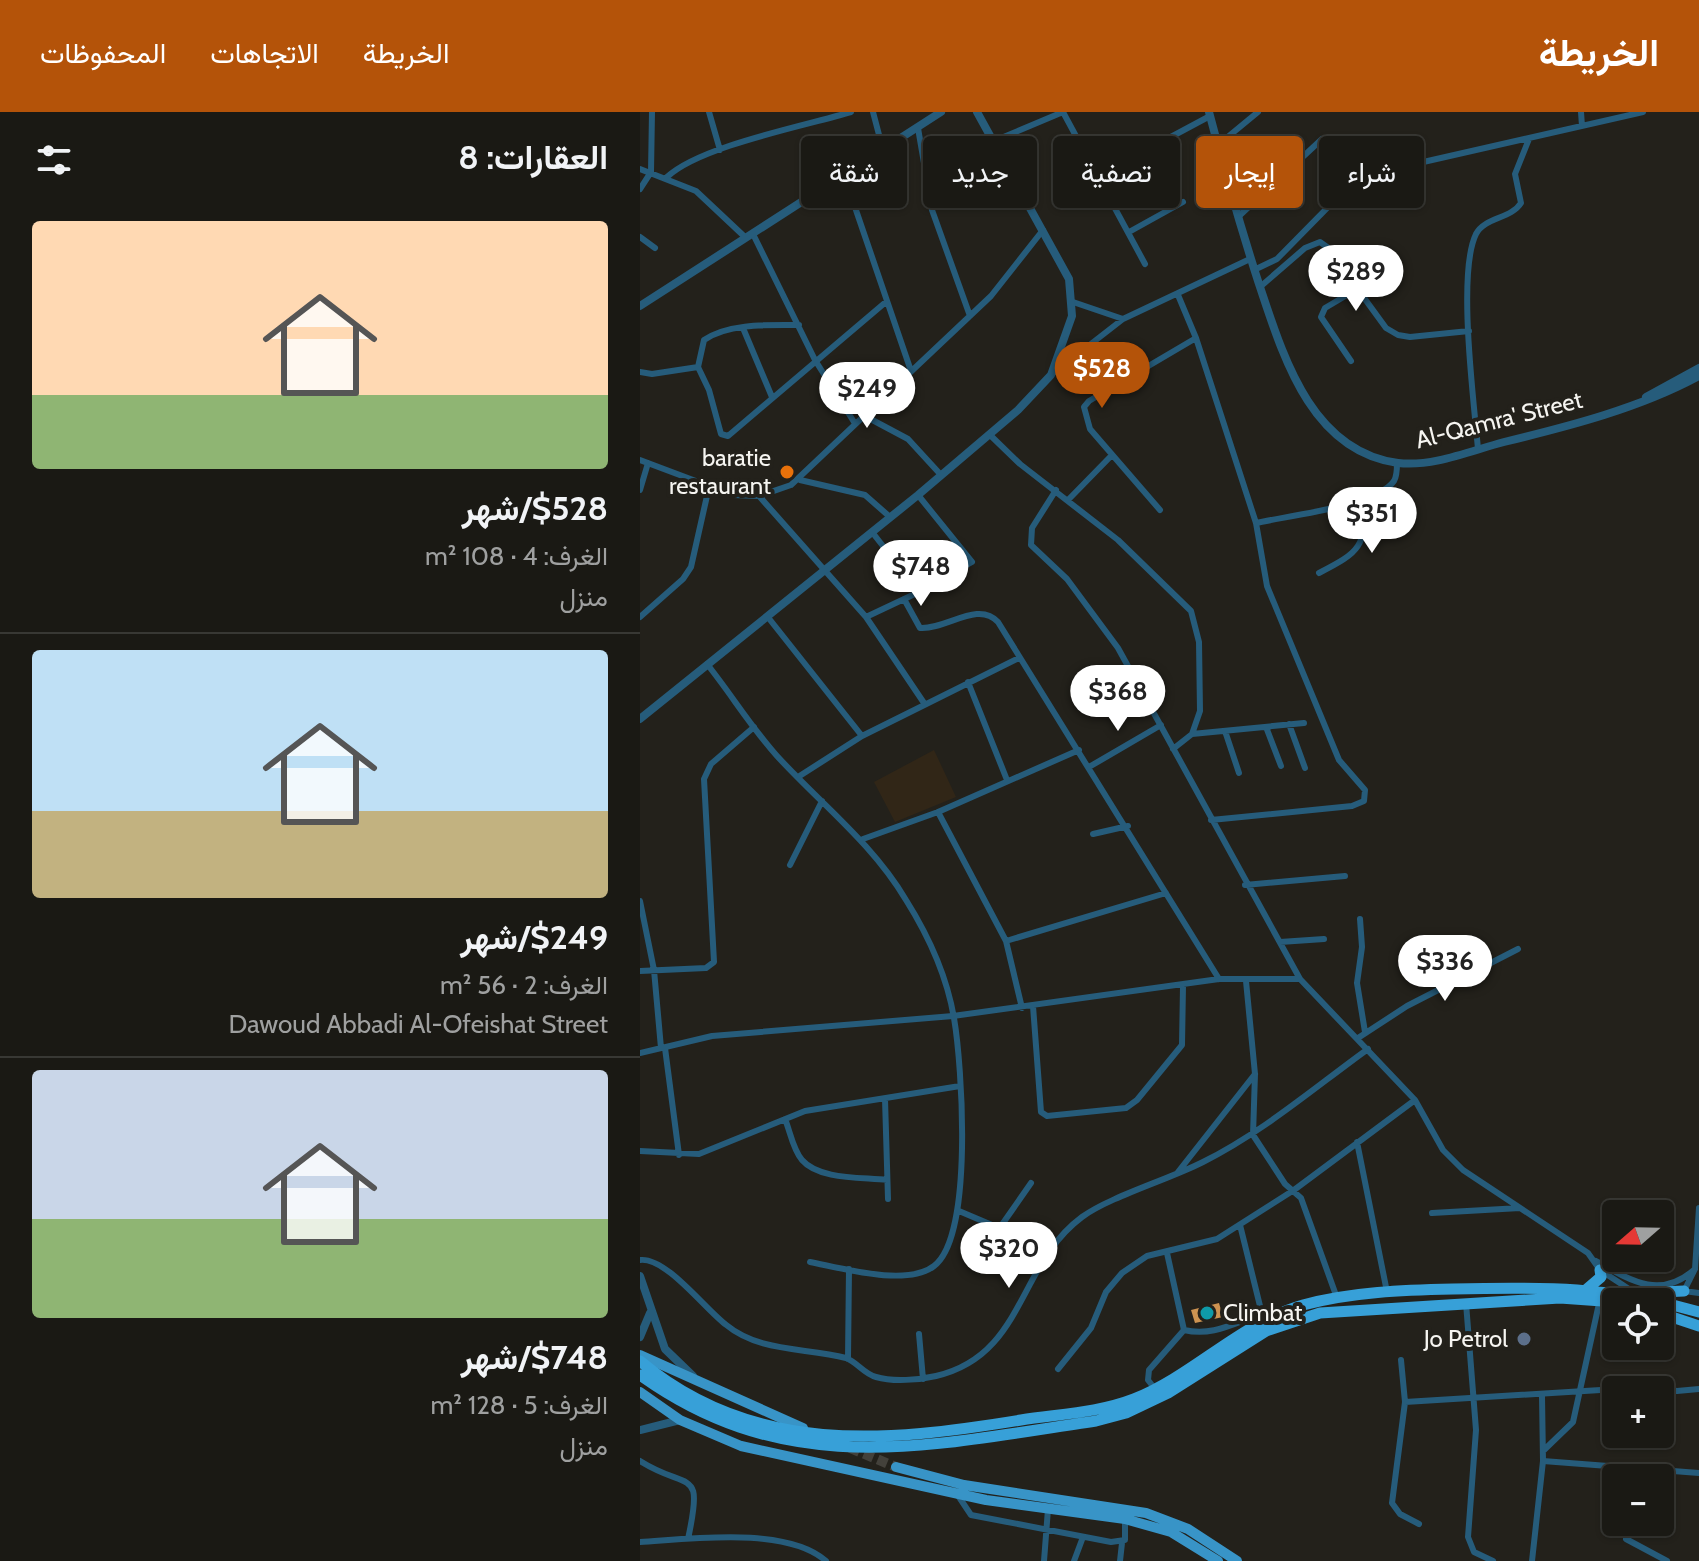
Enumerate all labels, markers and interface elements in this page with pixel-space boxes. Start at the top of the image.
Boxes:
text: الخريطة [1539,29,1659,76]
text: المحفوظات [40,36,166,70]
text: الاتجاهات [210,36,319,70]
text: الخريطة [363,36,449,70]
text: العقارات: 8 [458,136,608,178]
chip: شقة [801,136,907,208]
chip: جديد [923,136,1037,208]
chip: تصفية [1053,136,1180,208]
chip: إيجار [1196,136,1303,208]
chip: شراء [1319,136,1424,208]
icon: filters [32,138,76,182]
pin: $289 [1309,245,1403,313]
text: $289 [1326,255,1386,287]
icon: home [248,273,392,417]
pin: $528 [1055,342,1149,410]
text: $528 [1073,352,1131,384]
pin: $249 [820,362,914,430]
text: $249 [837,372,897,404]
street label: Al-Qamra' Street [1412,385,1585,454]
place label: baratie restaurant [669,443,771,500]
marker: baratie restaurant [778,463,796,481]
text: $528/شهر [462,487,608,529]
pin: $351 [1325,487,1419,555]
text: $351 [1346,497,1398,529]
text: الغرف: 4 · 108 m² [425,540,608,572]
pin: $748 [874,540,968,608]
text: $748 [891,550,951,582]
text: منزل [559,581,608,613]
pin: $368 [1071,665,1165,733]
text: $368 [1088,675,1148,707]
icon: home [248,702,392,846]
text: $249/شهر [460,916,608,958]
pin: $336 [1398,935,1492,1003]
text: $336 [1416,945,1474,977]
text: الغرف: 2 · 56 m² [440,969,608,1001]
text: Dawoud Abbadi Al-Ofeishat Street [229,1008,608,1040]
icon: home [248,1122,392,1266]
north arrow [1602,1200,1674,1272]
map controls [1602,1200,1674,1536]
pin: $320 [962,1222,1056,1290]
text: $320 [978,1232,1040,1264]
button: locate [1602,1288,1674,1360]
place label: Climbat [1223,1298,1302,1327]
marker: Climbat [1198,1304,1216,1322]
place label: Jo Petrol [1423,1324,1508,1353]
marker: Jo Petrol [1515,1330,1533,1348]
text: $748/شهر [461,1336,608,1378]
button: + [1602,1376,1674,1448]
text: الغرف: 5 · 128 m² [430,1389,608,1421]
text: منزل [559,1430,608,1462]
button: − [1602,1464,1674,1536]

